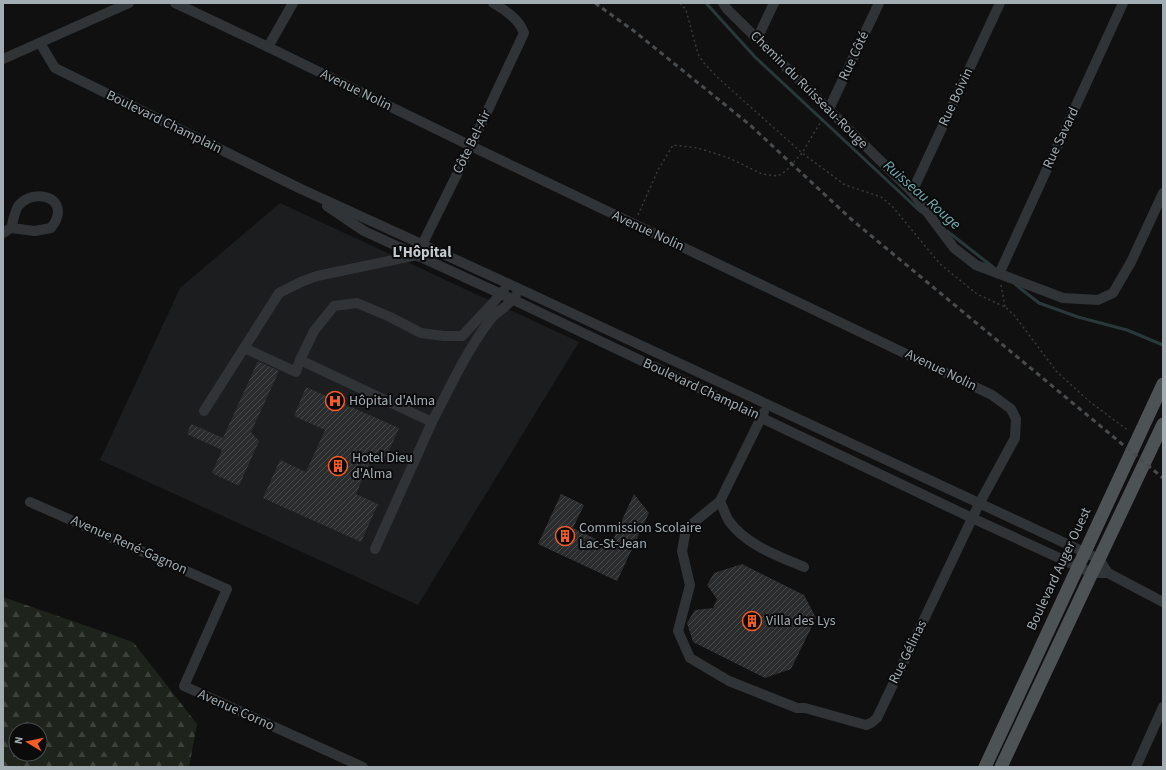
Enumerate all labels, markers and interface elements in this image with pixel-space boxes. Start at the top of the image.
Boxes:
street label: Chemin du Ruisseau-Rouge [745,26,873,154]
street label: Rue Côté [834,28,874,84]
street label: Avenue Nolin [317,64,395,116]
street label: Rue Boivin [934,65,978,129]
street label: Boulevard Champlain [103,85,225,159]
street label: Rue Savard [1038,104,1084,172]
street label: Côte Bel-Air [448,107,496,177]
water label: Ruisseau Rouge [879,155,965,235]
street label: Avenue Nolin [609,206,687,256]
district label: L'Hôpital [393,242,452,263]
street label: Avenue Nolin [902,344,980,396]
street label: Boulevard Champlain [639,353,763,425]
hospital icon: Hôpital d'Alma [324,390,346,412]
place label: Hôpital d'Alma [349,391,435,411]
place label: Hotel Dieu d'Alma [352,448,413,484]
building icon: Hotel Dieu d'Alma [327,455,349,477]
street label: Boulevard Auger Ouest [1022,504,1096,634]
street label: Avenue René-Gagnon [68,510,190,580]
place label: Commission Scolaire Lac-St-Jean [579,518,701,554]
building icon: Commission Scolaire Lac-St-Jean [554,525,576,547]
building icon: Villa des Lys [741,610,763,632]
place label: Villa des Lys [766,611,836,631]
street label: Rue Gélinas [884,617,932,687]
street label: Avenue Corno [195,684,277,736]
north arrow [8,722,48,762]
text: N [11,735,27,745]

